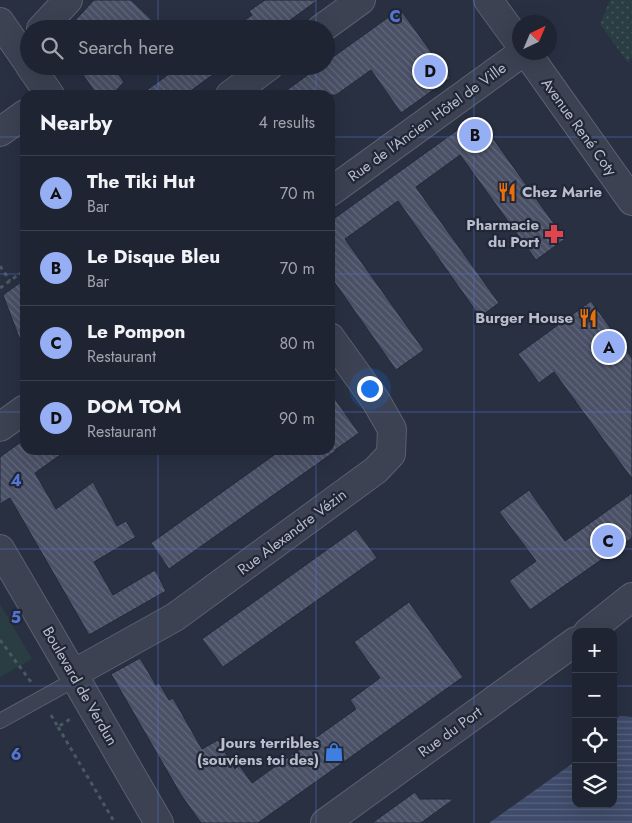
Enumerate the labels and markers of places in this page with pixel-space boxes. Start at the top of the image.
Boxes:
pin: D [414,52,446,90]
pin: B [459,116,491,154]
restaurant icon: Chez Marie [496,181,518,203]
place label: Chez Marie [522,181,603,203]
place label: Pharmacie du Port [466,214,539,253]
pharmacy icon: Pharmacie du Port [543,223,565,245]
place label: Burger House [475,307,573,329]
restaurant icon: Burger House [577,307,599,329]
pin: A [593,328,625,366]
pin: C [592,522,624,560]
place label: Jours terribles (souviens toi des) [197,732,319,771]
shop icon: Jours terribles (souviens toi des) [323,741,345,763]

